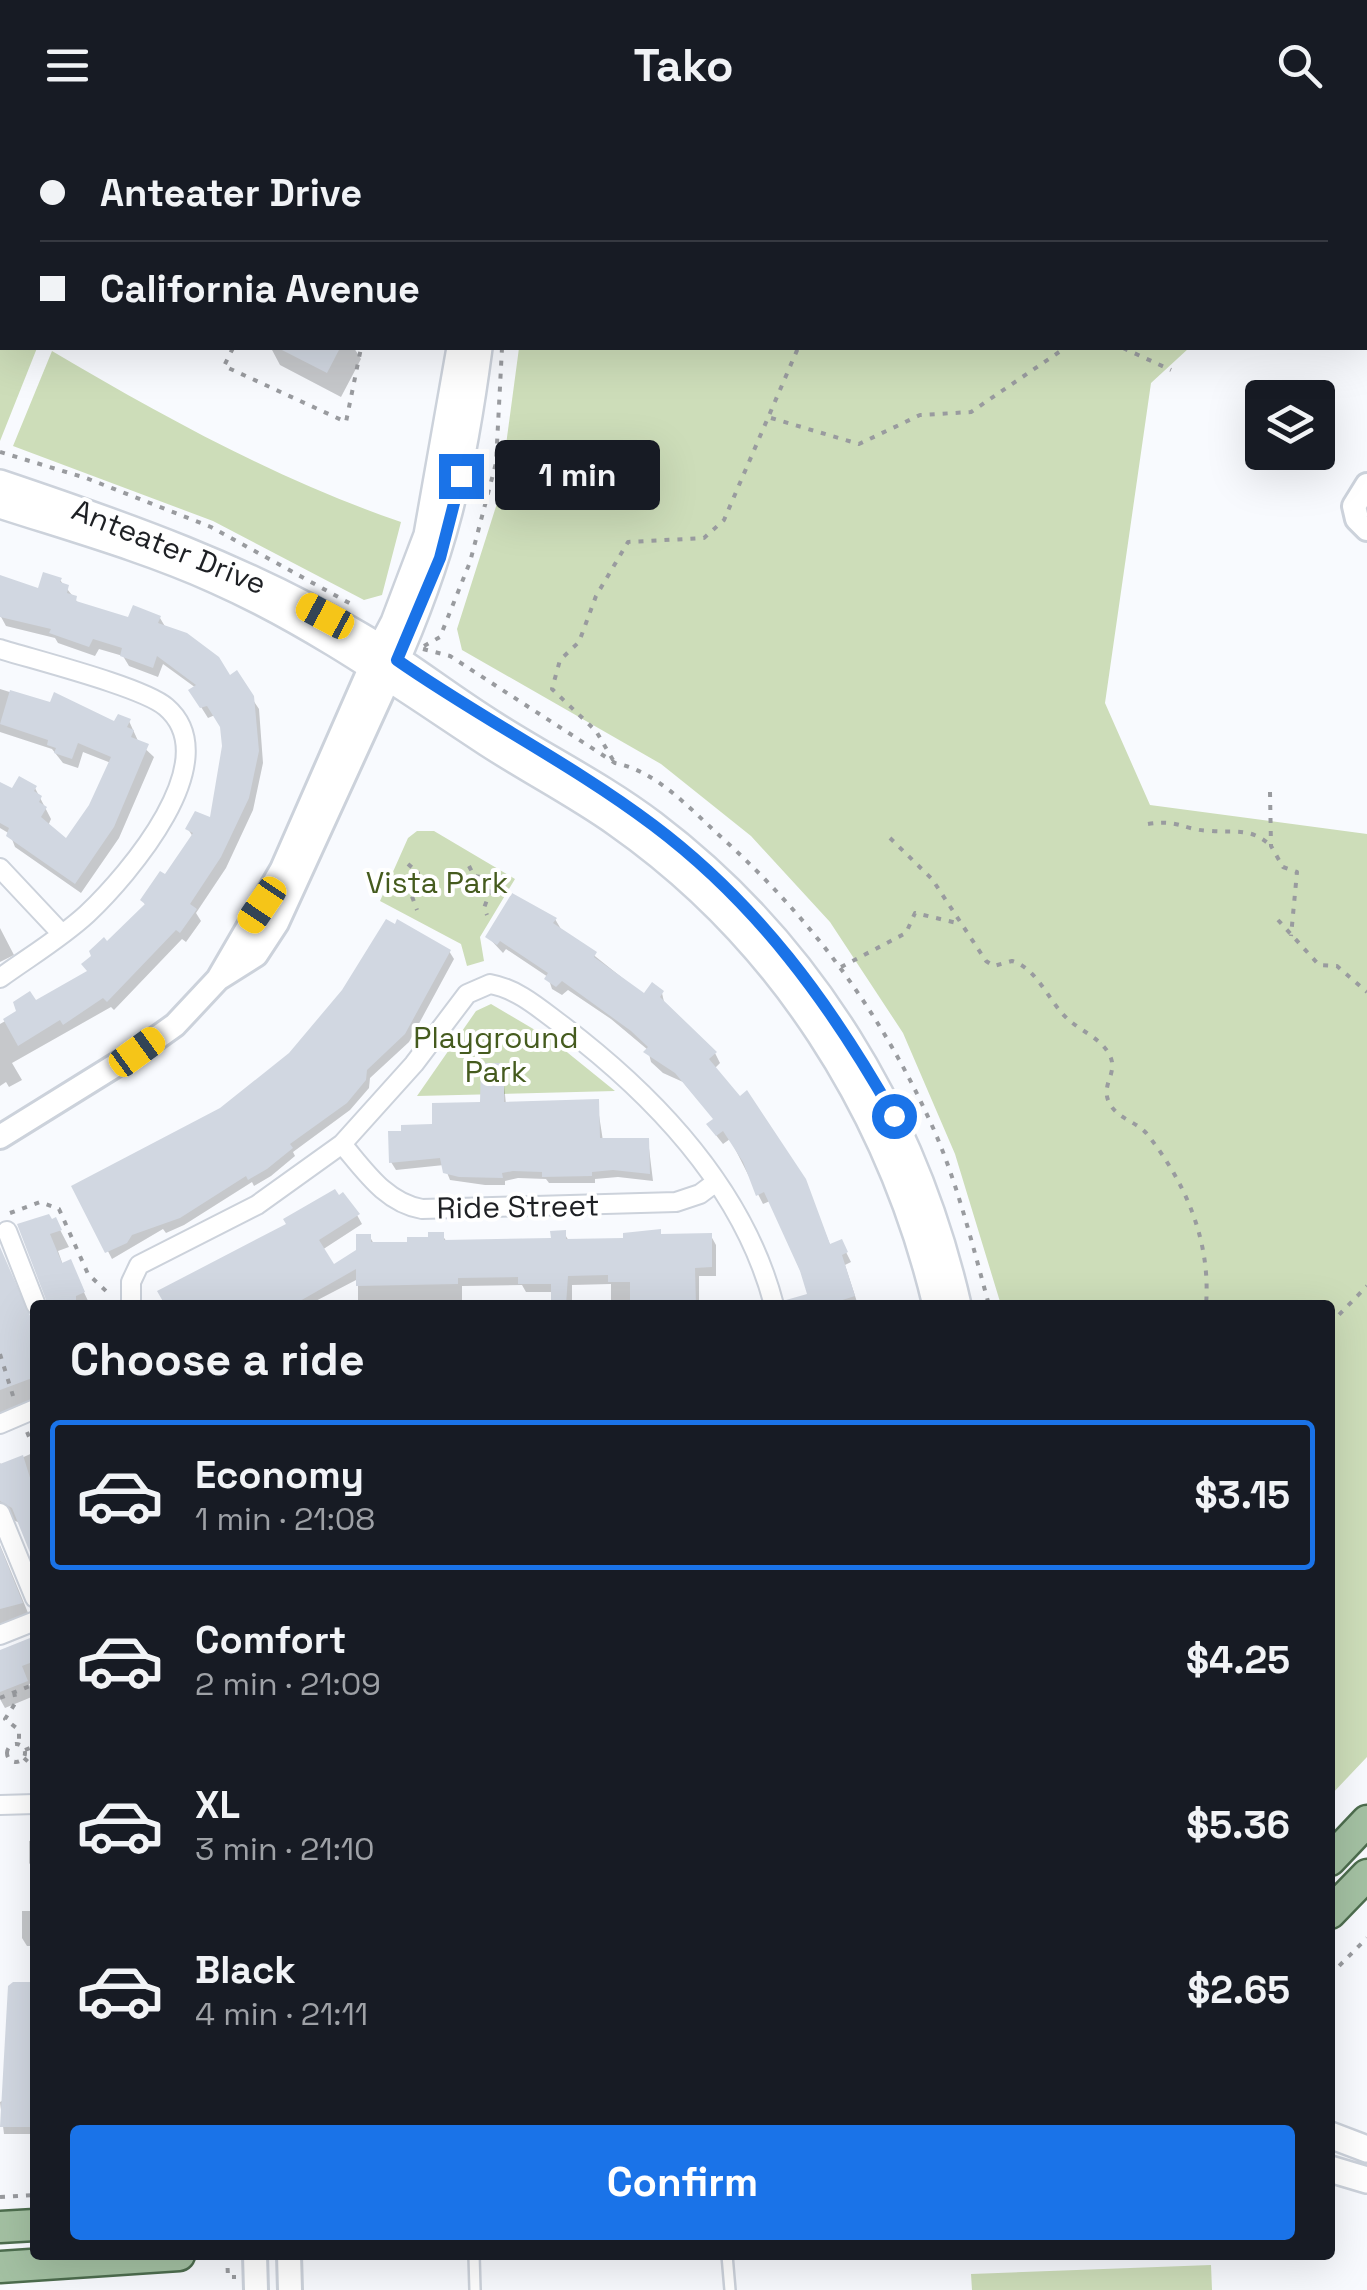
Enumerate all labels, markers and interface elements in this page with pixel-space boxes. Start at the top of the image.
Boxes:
text: Tako [633,37,734,94]
icon: menu [40,38,95,93]
icon: search [1272,38,1327,93]
text: Anteater Drive [100,169,362,217]
text: California Avenue [100,265,420,313]
map controls [1245,380,1335,470]
button: layers [1245,380,1335,470]
callout: 1 min [496,441,661,511]
route end [439,454,484,499]
text: 1 min [538,455,617,495]
street label: Anteater Drive [66,490,272,603]
car [291,589,359,643]
park label: Vista Park [366,863,508,902]
car [233,872,291,938]
park label: Playground Park [413,1018,579,1091]
car [104,1022,170,1082]
route start [872,1094,917,1139]
street label: Ride Street [436,1186,600,1227]
text: Choose a ride [70,1331,365,1388]
icon: car [75,1450,165,1540]
text: Economy [195,1451,364,1499]
text: $3.15 [1195,1471,1290,1519]
text: 1 min · 21:08 [195,1499,375,1539]
icon: car [75,1615,165,1705]
text: Comfort [195,1616,346,1664]
text: $4.25 [1186,1636,1290,1684]
text: 2 min · 21:09 [195,1664,381,1704]
icon: car [75,1780,165,1870]
text: XL [195,1781,240,1829]
text: $5.36 [1186,1801,1290,1849]
text: 3 min · 21:10 [195,1829,375,1869]
icon: car [75,1945,165,2035]
text: Black [195,1946,296,1994]
text: $2.65 [1187,1966,1290,2014]
text: 4 min · 21:11 [195,1994,368,2034]
button: Confirm [70,2125,1295,2240]

